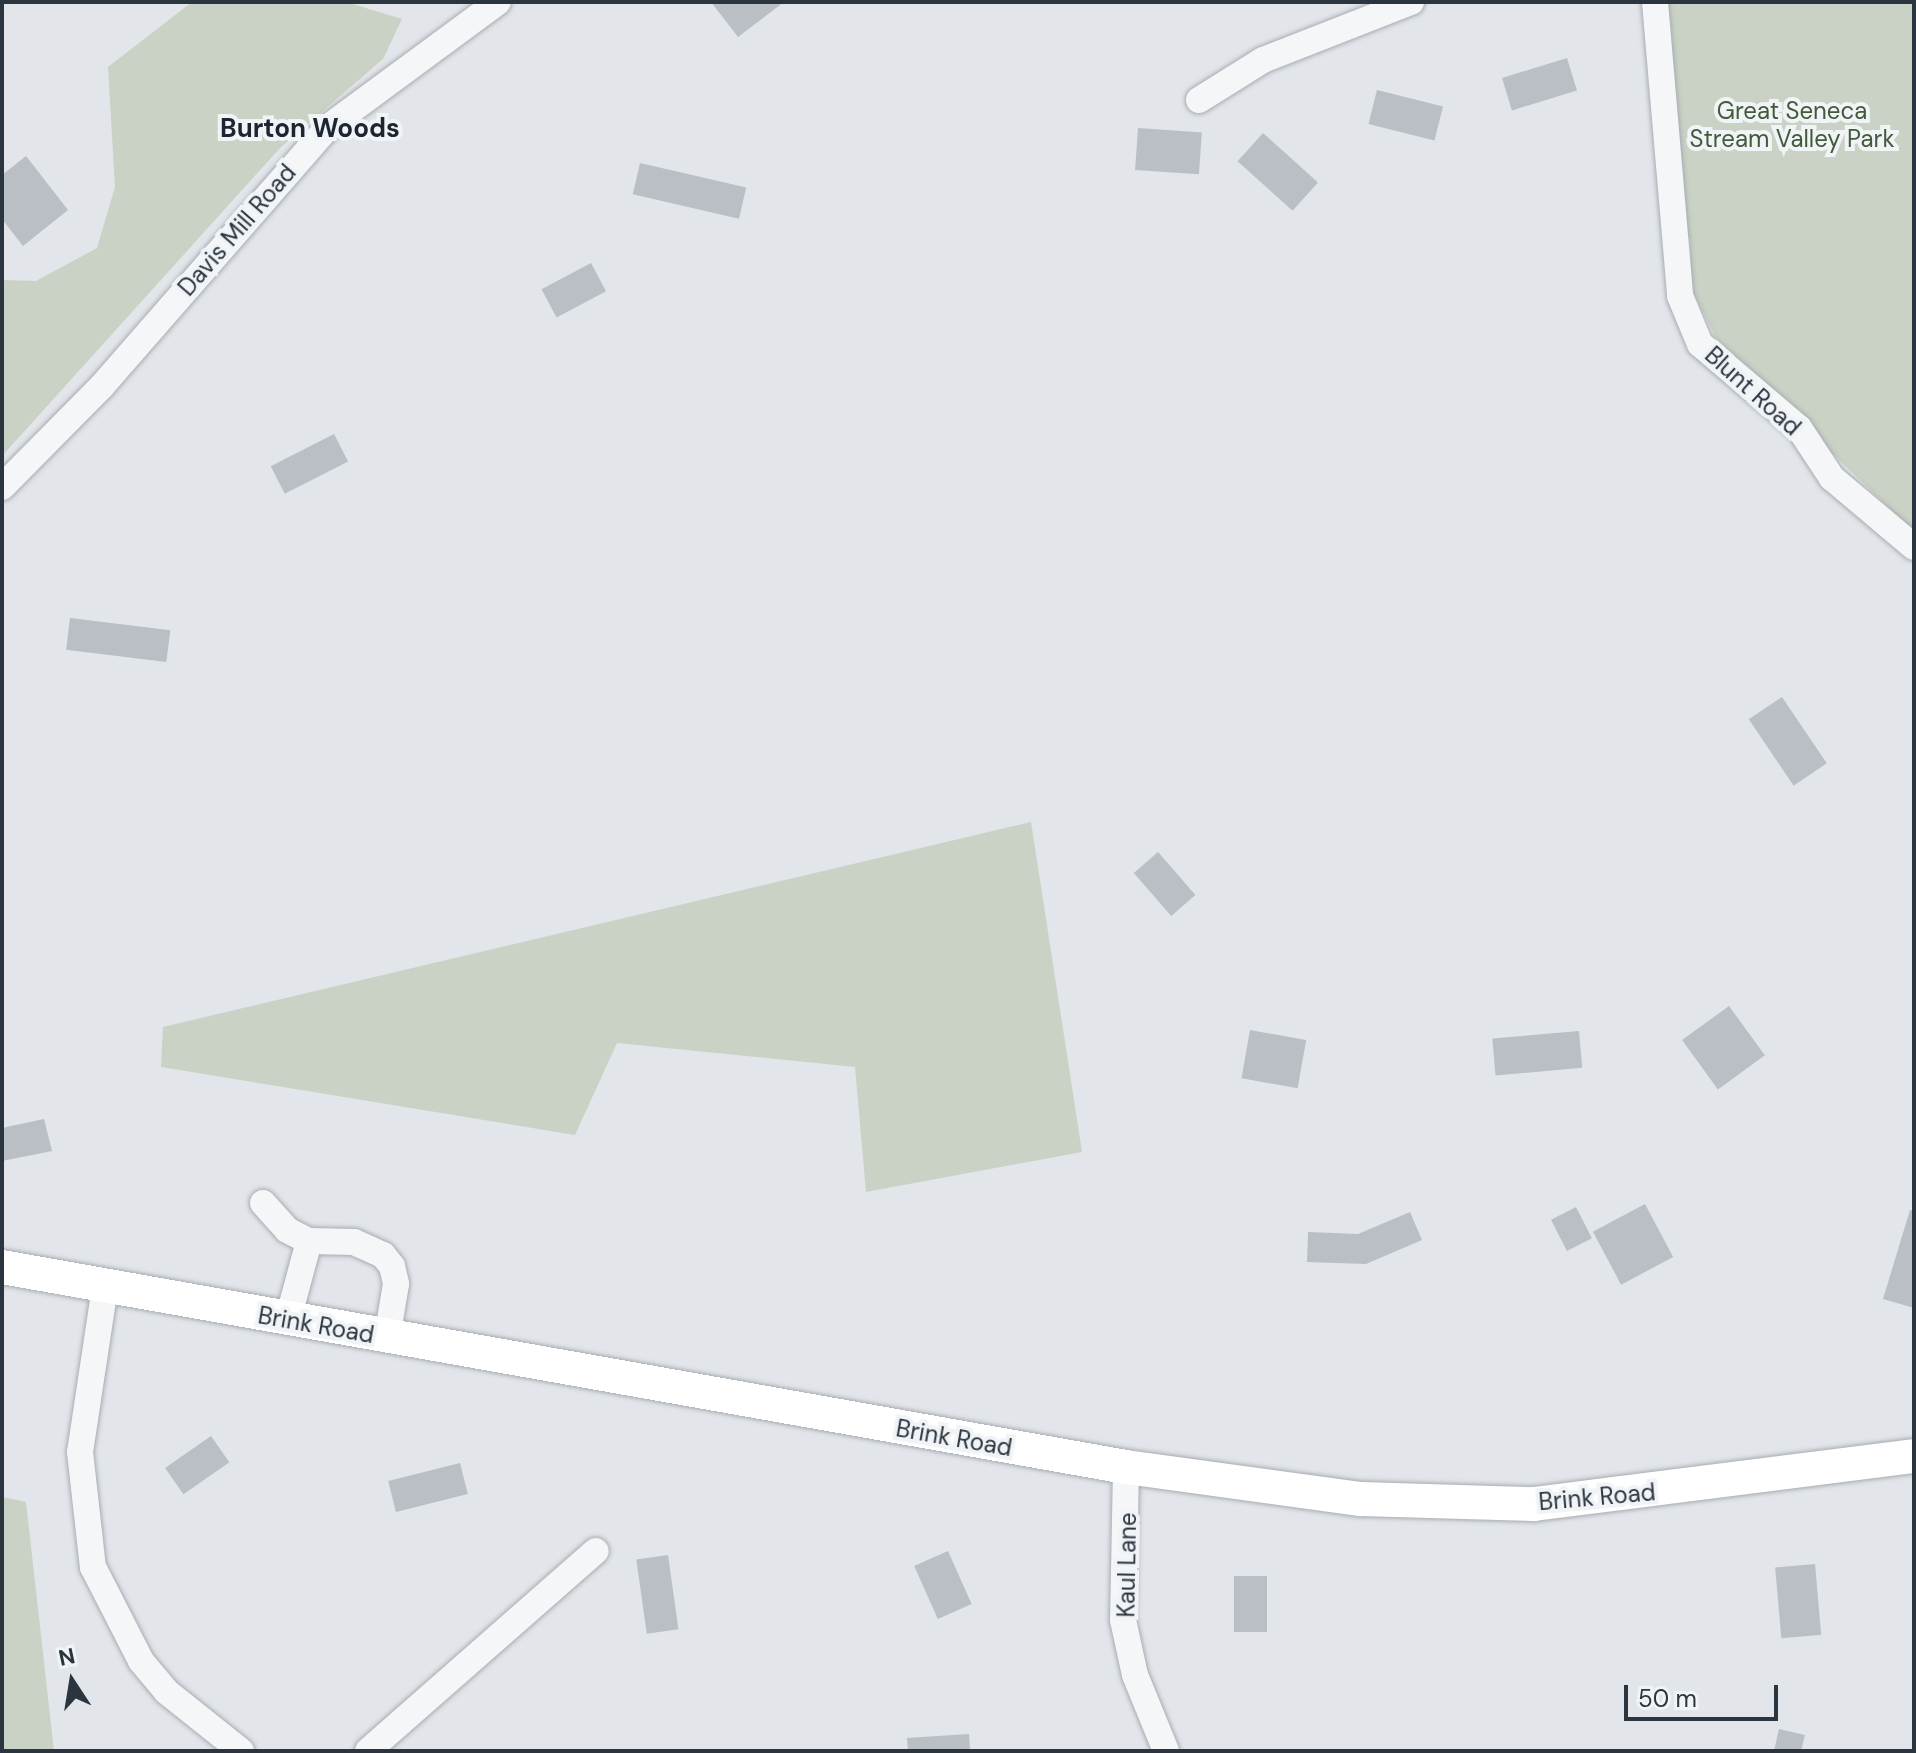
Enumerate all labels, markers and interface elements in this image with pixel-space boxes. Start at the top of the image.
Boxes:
park label: Great Seneca Stream Valley Park [1690,97,1894,153]
district label: Burton Woods [220,113,400,145]
street label: Davis Mill Road [172,158,302,302]
street label: Blunt Road [1699,340,1807,442]
street label: Brink Road [256,1301,376,1349]
street label: Brink Road [894,1414,1014,1462]
street label: Brink Road [1537,1478,1657,1516]
street label: Kaul Lane [1112,1512,1142,1618]
north arrow [32,1641,112,1721]
text: N [56,1641,78,1673]
scale bar [1628,1669,1782,1719]
text: 50 m [1638,1683,1697,1714]

